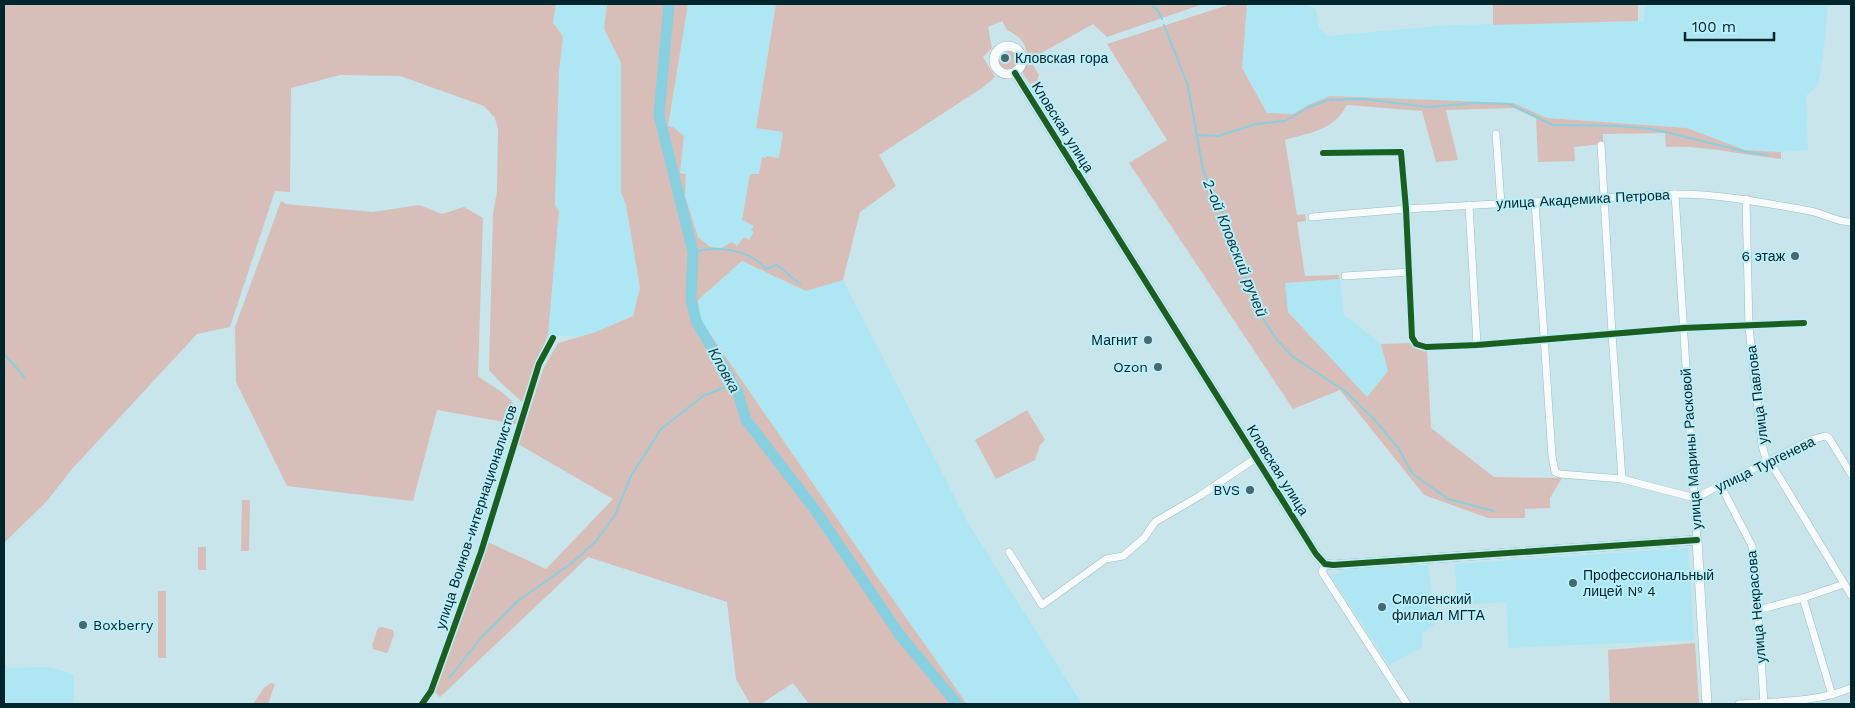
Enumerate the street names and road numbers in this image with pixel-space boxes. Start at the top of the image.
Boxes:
street label: Кловская улица [1029,79,1097,175]
street label: улица Академика Петрова [1496,186,1670,212]
street label: улица Павлова [1743,344,1771,445]
street label: улица Марины Расковой [1677,368,1705,530]
street label: улица Воинов-интернационалистов [432,403,520,631]
street label: Кловская улица [1244,422,1312,518]
street label: улица Тургенева [1713,433,1818,495]
street label: улица Некрасова [1743,550,1769,664]

